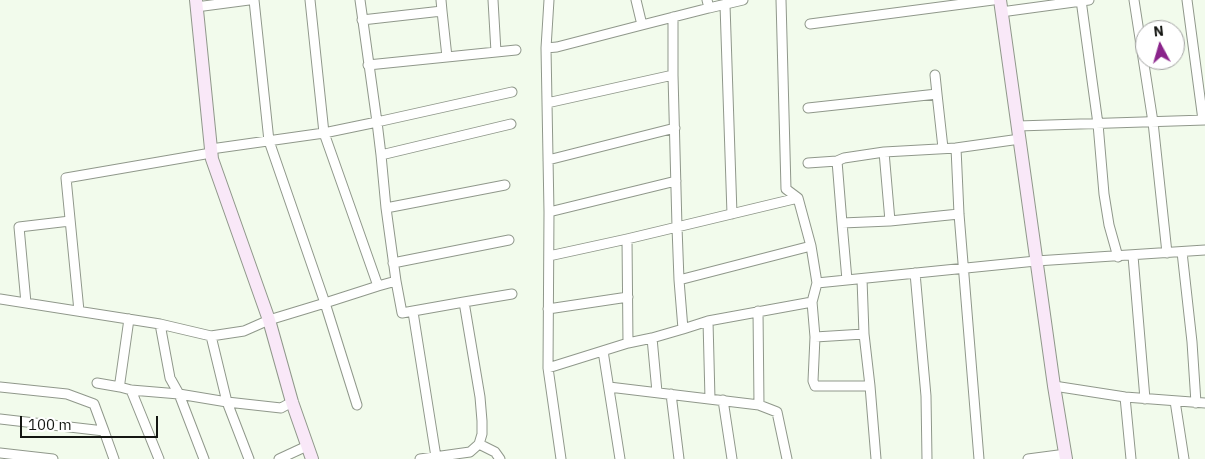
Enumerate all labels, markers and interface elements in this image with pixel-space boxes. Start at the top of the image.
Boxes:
north arrow [1135,20,1185,70]
text: N [1153,22,1165,41]
scale bar [22,406,160,438]
text: 100 m [28,415,72,434]

